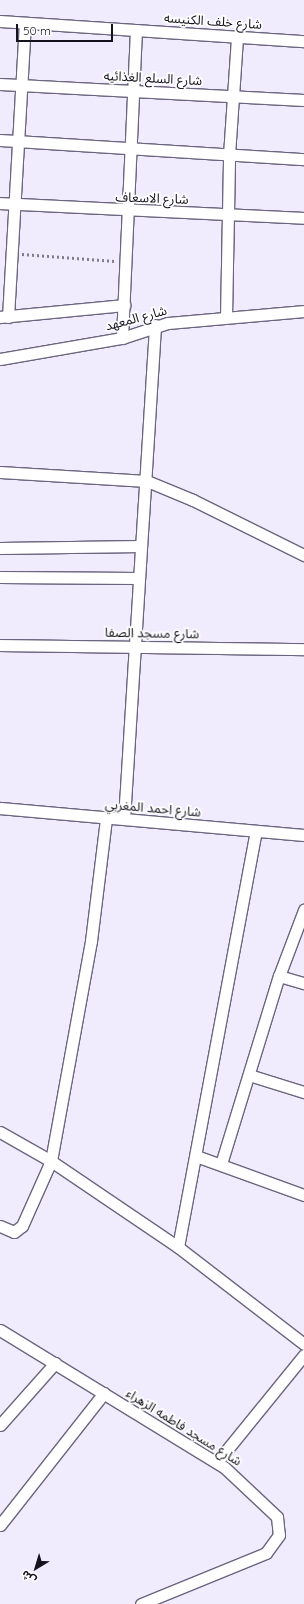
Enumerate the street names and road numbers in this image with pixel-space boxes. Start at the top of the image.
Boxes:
street label: شارع خلف الكنيسه [164,10,262,32]
street label: شارع السلع الغذائيه [103,68,203,88]
street label: شارع الاسعاف [115,189,189,207]
street label: شارع المعهد [103,302,169,334]
street label: شارع مسجد الصفا [105,624,199,642]
street label: شارع احمد المغربي [104,796,202,820]
street label: شارع مسجد فاطمه الزهراء [123,1385,245,1469]

